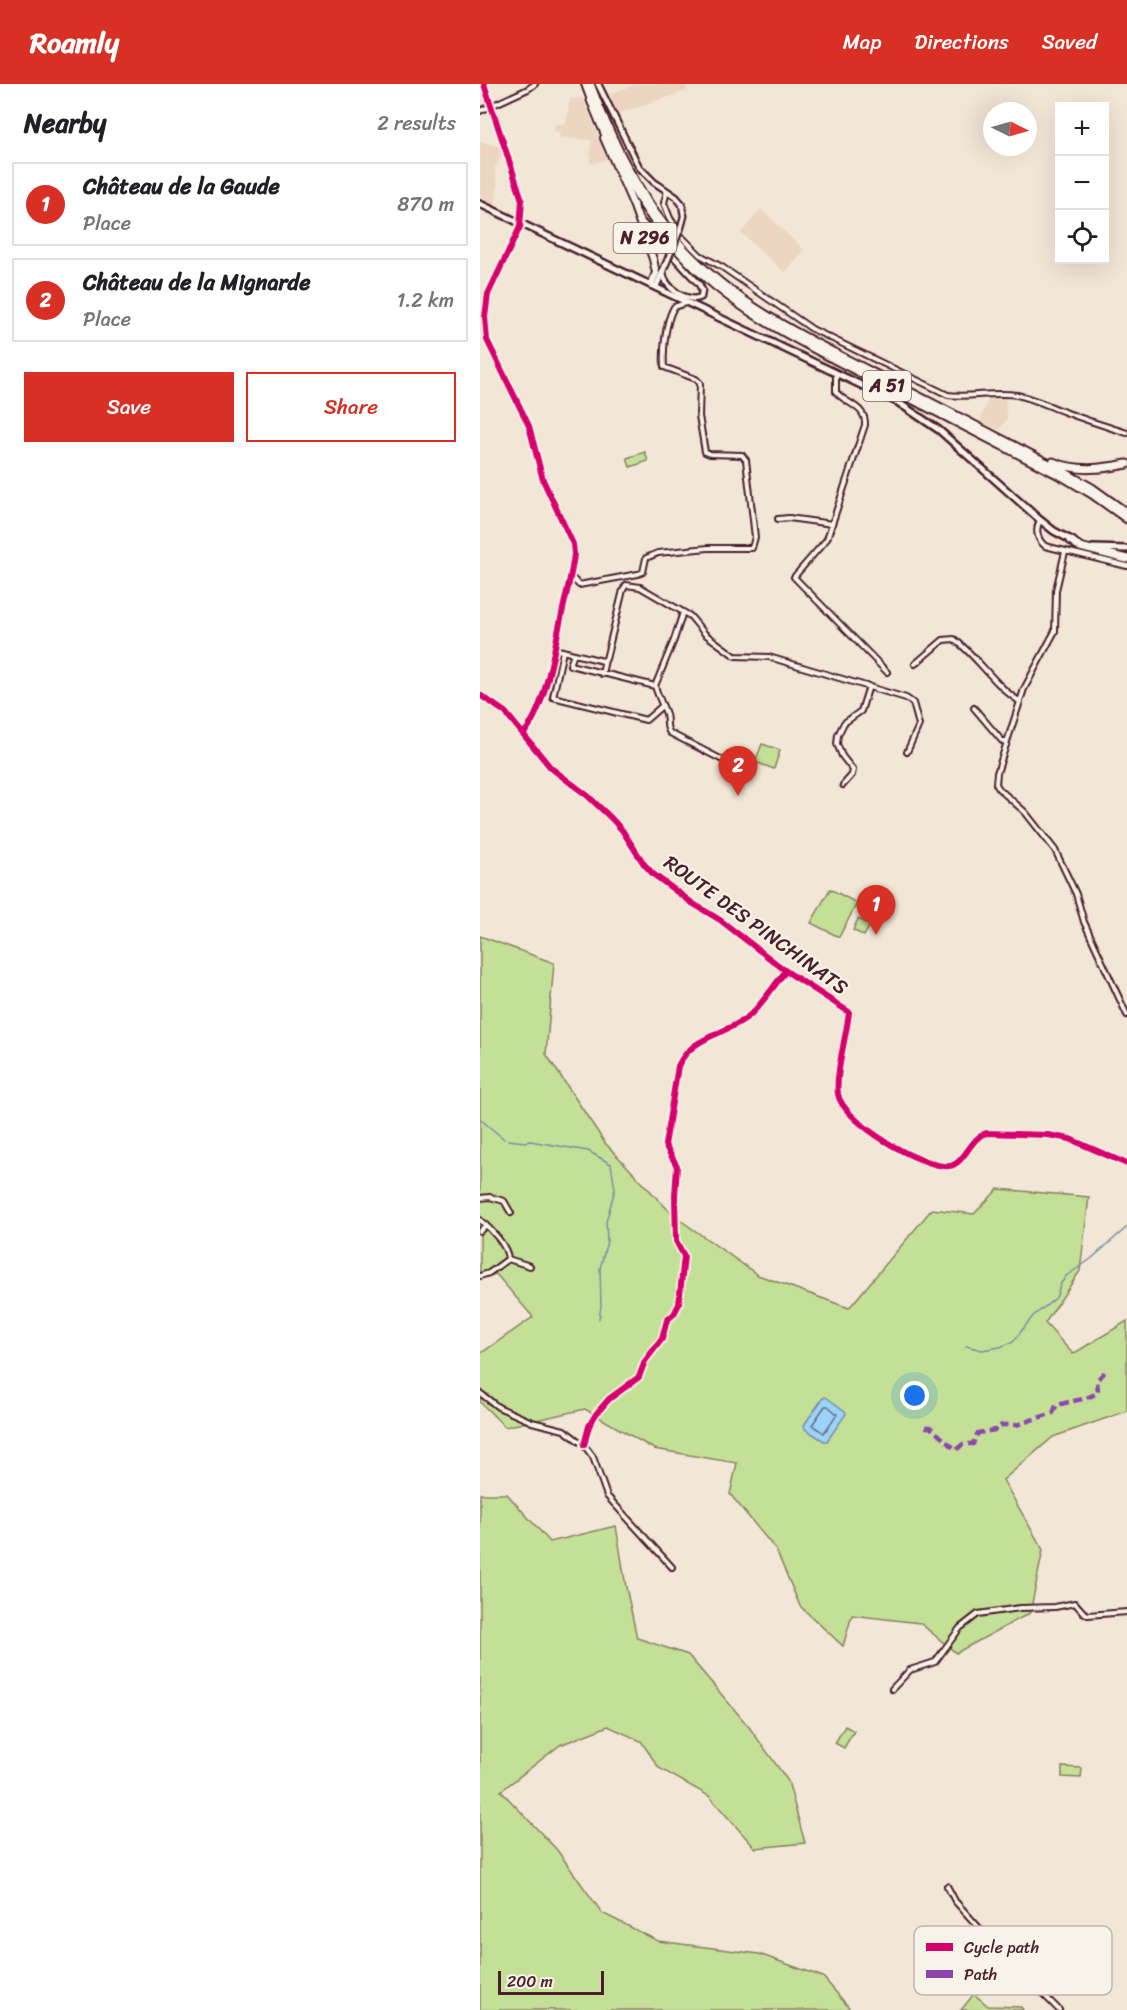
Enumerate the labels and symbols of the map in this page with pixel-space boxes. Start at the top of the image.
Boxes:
north arrow [983,102,1037,156]
road number: N 296 [614,223,676,253]
road number: A 51 [863,371,911,401]
pin: 2 [718,746,758,796]
street label: ROUTE DES PINCHINATS [656,846,856,1005]
pin: 1 [856,886,896,935]
your location [900,1381,929,1410]
legend [914,1926,1112,1995]
text: Cycle path [964,1933,1039,1962]
text: Path [964,1960,997,1989]
scale bar [498,1968,604,1996]

